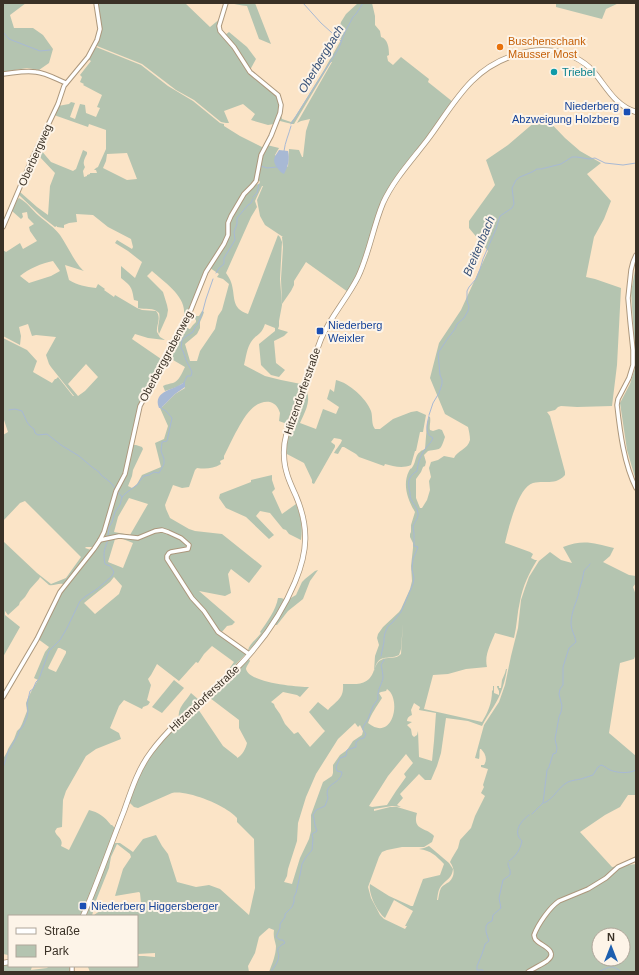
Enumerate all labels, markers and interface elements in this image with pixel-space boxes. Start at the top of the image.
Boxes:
water label: Oberbergbach [295,22,347,95]
place label: Buschenschank Mausser Most [508,35,586,60]
marker: Buschenschank Mausser Most [495,42,505,52]
place label: Triebel [562,66,595,78]
marker: Triebel [549,67,559,77]
place label: Niederberg Abzweigung Holzberg [512,100,619,125]
marker: Niederberg Abzweigung Holzberg [622,107,632,117]
street label: Oberbergweg [16,122,54,188]
water label: Breitenbach [460,213,498,278]
street label: Oberberggrabenweg [137,309,195,403]
place label: Niederberg Weixler [328,319,382,344]
marker: Niederberg Weixler [315,326,325,336]
street label: Hitzendorferstraße [281,346,323,436]
street label: Hitzendorferstraße [167,663,241,733]
place label: Niederberg Higgersberger [91,900,219,912]
marker: Niederberg Higgersberger [78,901,88,911]
legend [8,915,138,967]
text: Straße [44,924,80,938]
north arrow [591,927,631,967]
text: N [607,931,615,943]
text: Park [44,944,70,958]

